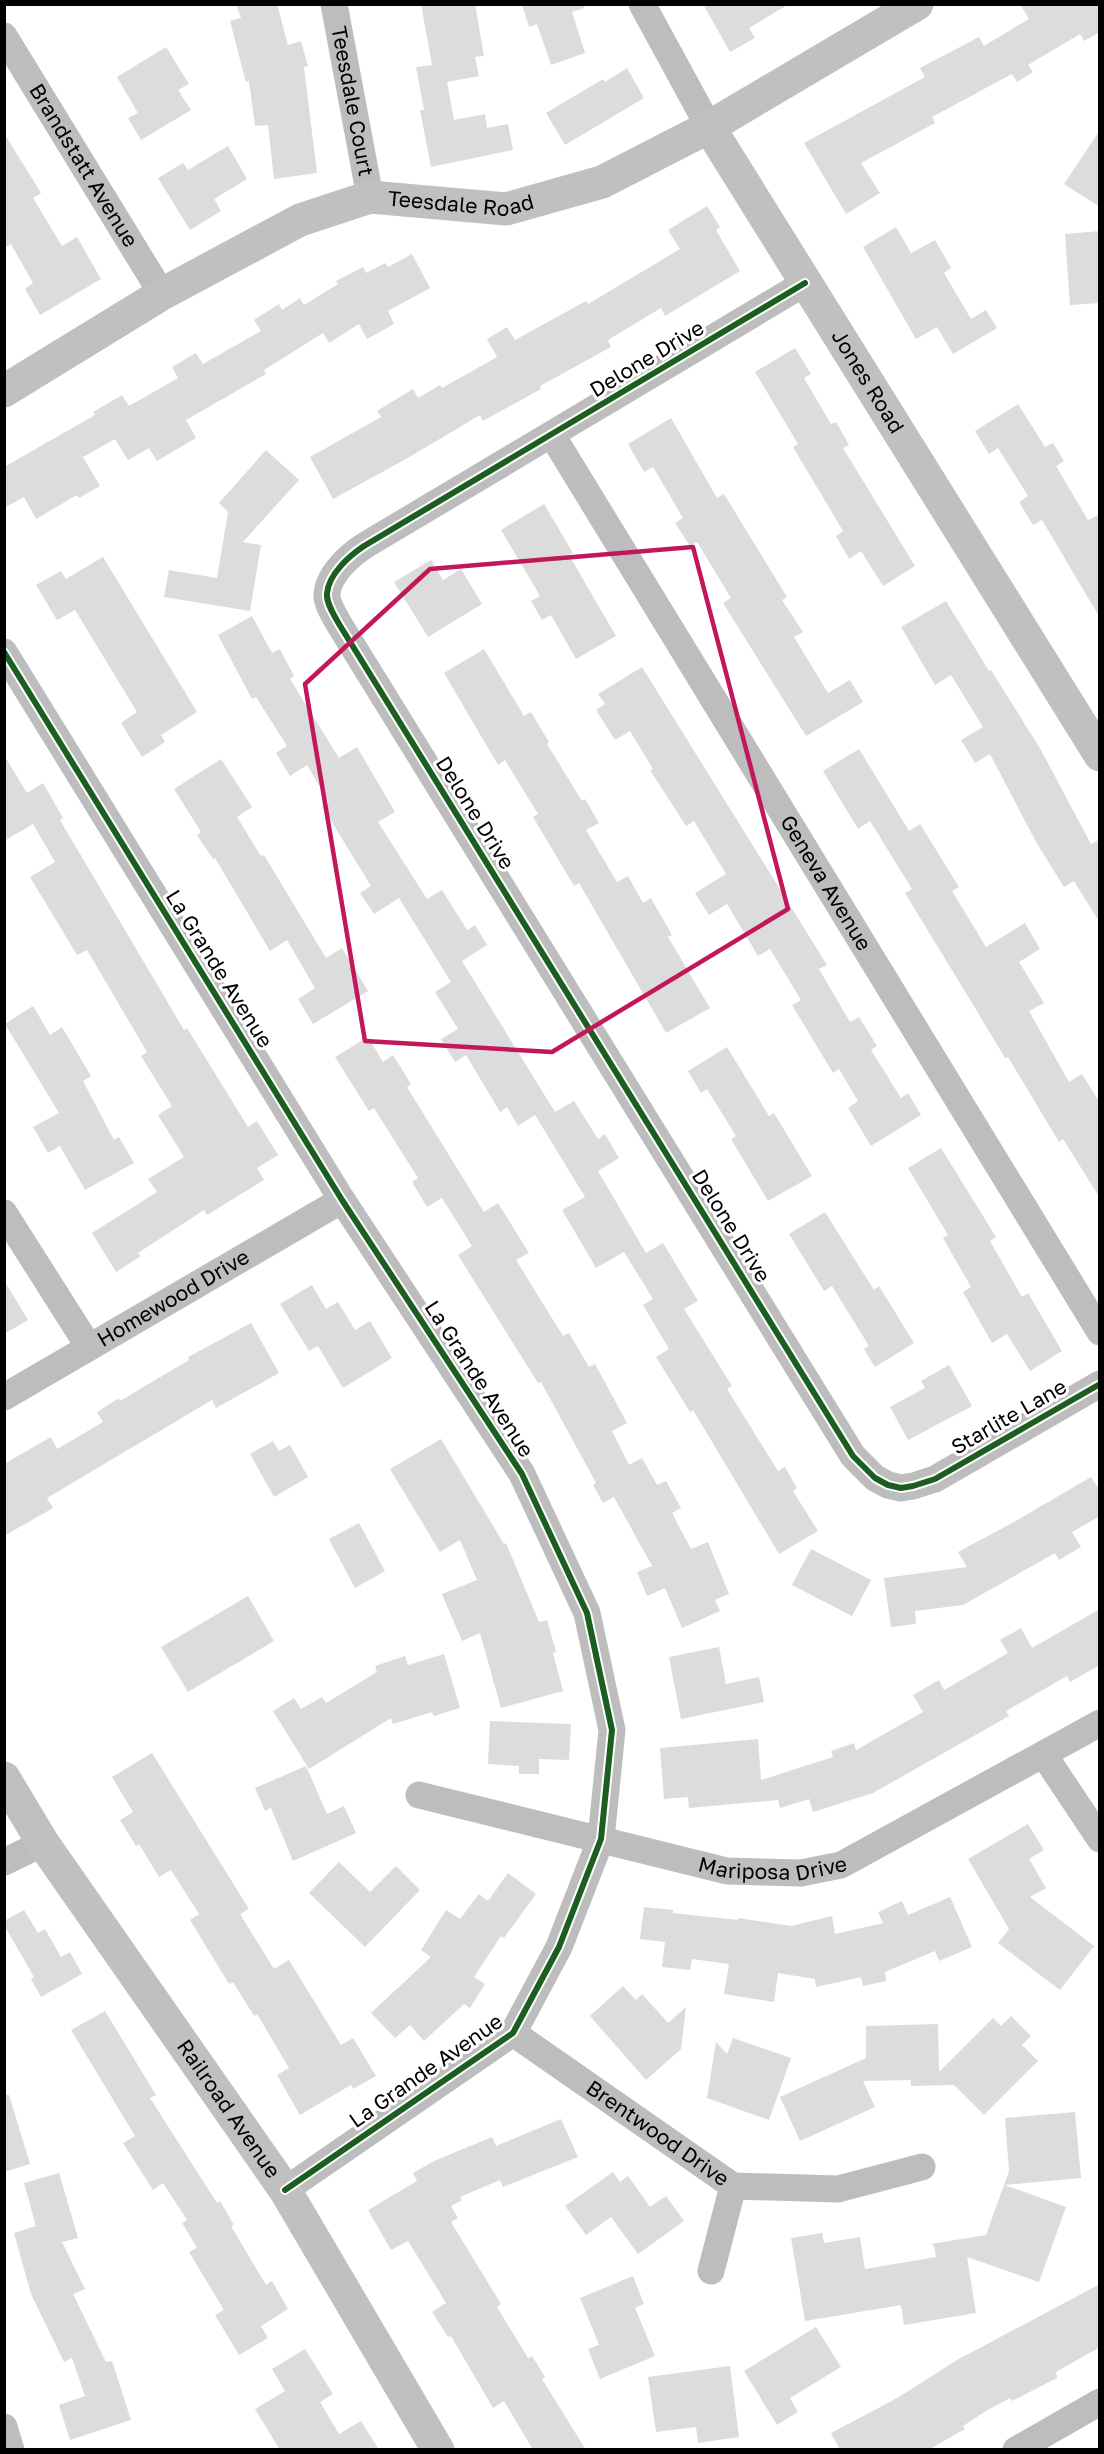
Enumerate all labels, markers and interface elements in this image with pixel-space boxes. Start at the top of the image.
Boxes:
street label: Teesdale Court [326,24,380,178]
street label: Brandstatt Avenue [24,79,144,252]
street label: Teesdale Road [387,185,536,221]
street label: Delone Drive [585,314,708,402]
street label: Jones Road [826,325,910,438]
street label: Delone Drive [431,751,521,874]
street label: Geneva Avenue [775,810,878,955]
street label: La Grande Avenue [161,885,279,1052]
street label: Delone Drive [687,1164,777,1287]
street label: Homewood Drive [92,1243,253,1352]
street label: La Grande Avenue [420,1295,540,1462]
street label: Starlite Lane [946,1373,1071,1460]
street label: Mariposa Drive [696,1850,849,1886]
street label: La Grande Avenue [344,2008,507,2133]
street label: Railroad Avenue [172,2034,287,2183]
street label: Brentwood Drive [582,2074,734,2191]

